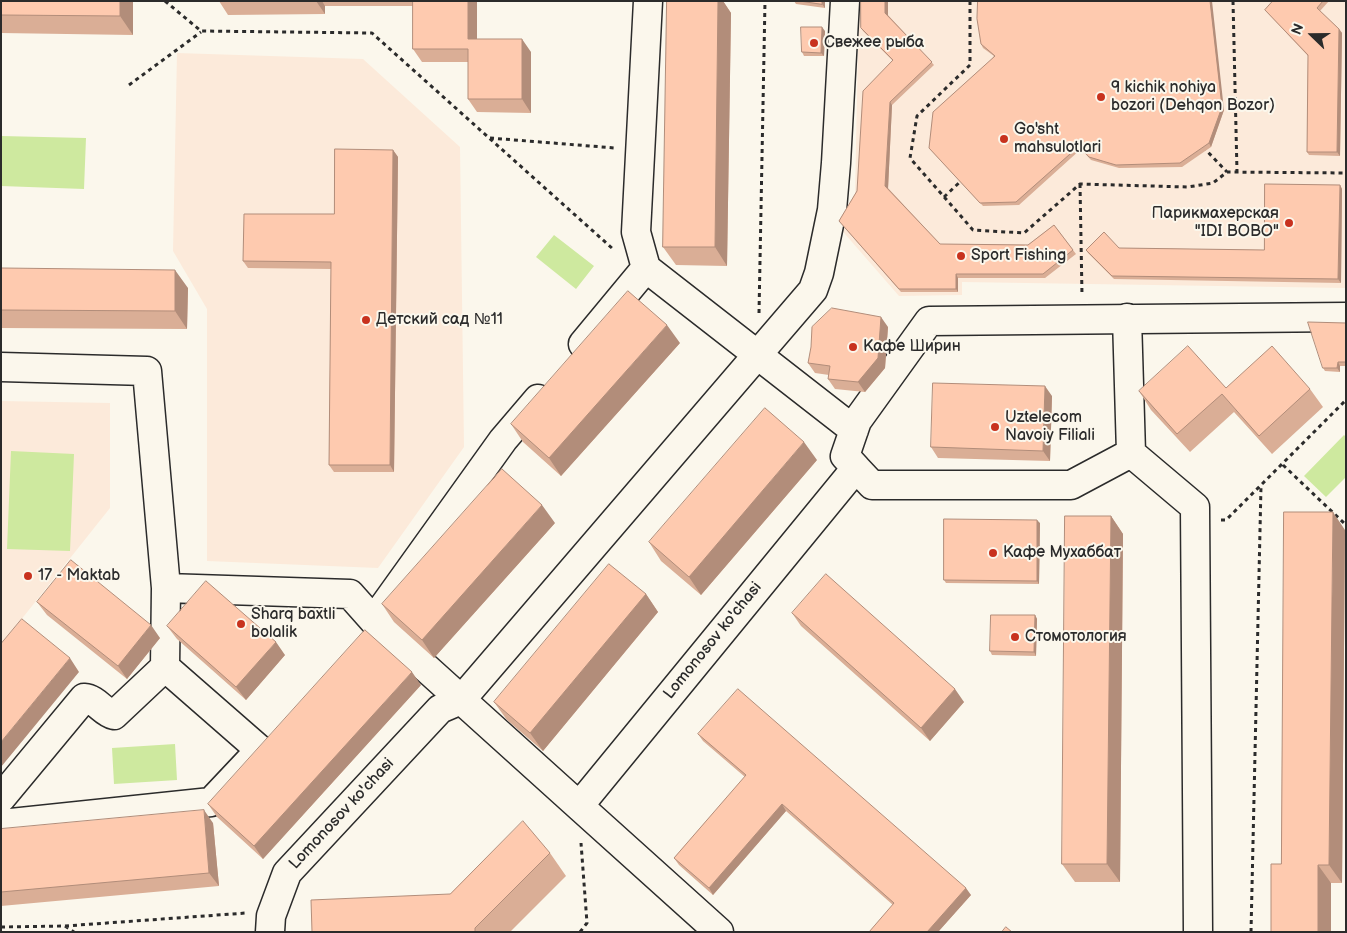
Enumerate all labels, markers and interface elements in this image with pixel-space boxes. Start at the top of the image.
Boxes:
north arrow [1287,10,1337,60]
text: N [1288,21,1307,37]
place label: Свежее рыба [824,33,924,53]
marker: Свежее рыба [808,37,820,49]
place label: 9 kichik nohiya bozori (Dehqon Bozor) [1111,78,1275,116]
marker: 9 kichik nohiya bozori (Dehqon Bozor) [1095,91,1107,103]
place label: Go'sht mahsulotlari [1014,120,1101,158]
marker: Go'sht mahsulotlari [998,133,1010,145]
place label: Парикмахерская "IDI BOBO" [1151,204,1279,242]
marker: Парикмахерская "IDI BOBO" [1283,217,1295,229]
place label: Sport Fishing [971,246,1066,266]
marker: Sport Fishing [955,250,967,262]
place label: Детский сад №11 [376,310,503,330]
marker: Детский сад №11 [360,314,372,326]
place label: Кафе Ширин [863,337,961,357]
marker: Кафе Ширин [847,341,859,353]
place label: Uztelecom Navoiy Filiali [1005,408,1095,446]
marker: Uztelecom Navoiy Filiali [989,421,1001,433]
place label: Кафе Мухаббат [1003,543,1121,563]
marker: Кафе Мухаббат [987,547,999,559]
place label: 17 - Maktab [38,566,120,586]
marker: 17 - Maktab [22,570,34,582]
street label: Lomonosov ko'chasi [660,579,766,703]
place label: Sharq baxtli bolalik [251,605,335,643]
marker: Sharq baxtli bolalik [235,618,247,630]
place label: Стомотология [1025,627,1127,647]
marker: Стомотология [1009,631,1021,643]
street label: Lomonosov ko'chasi [286,754,398,874]

